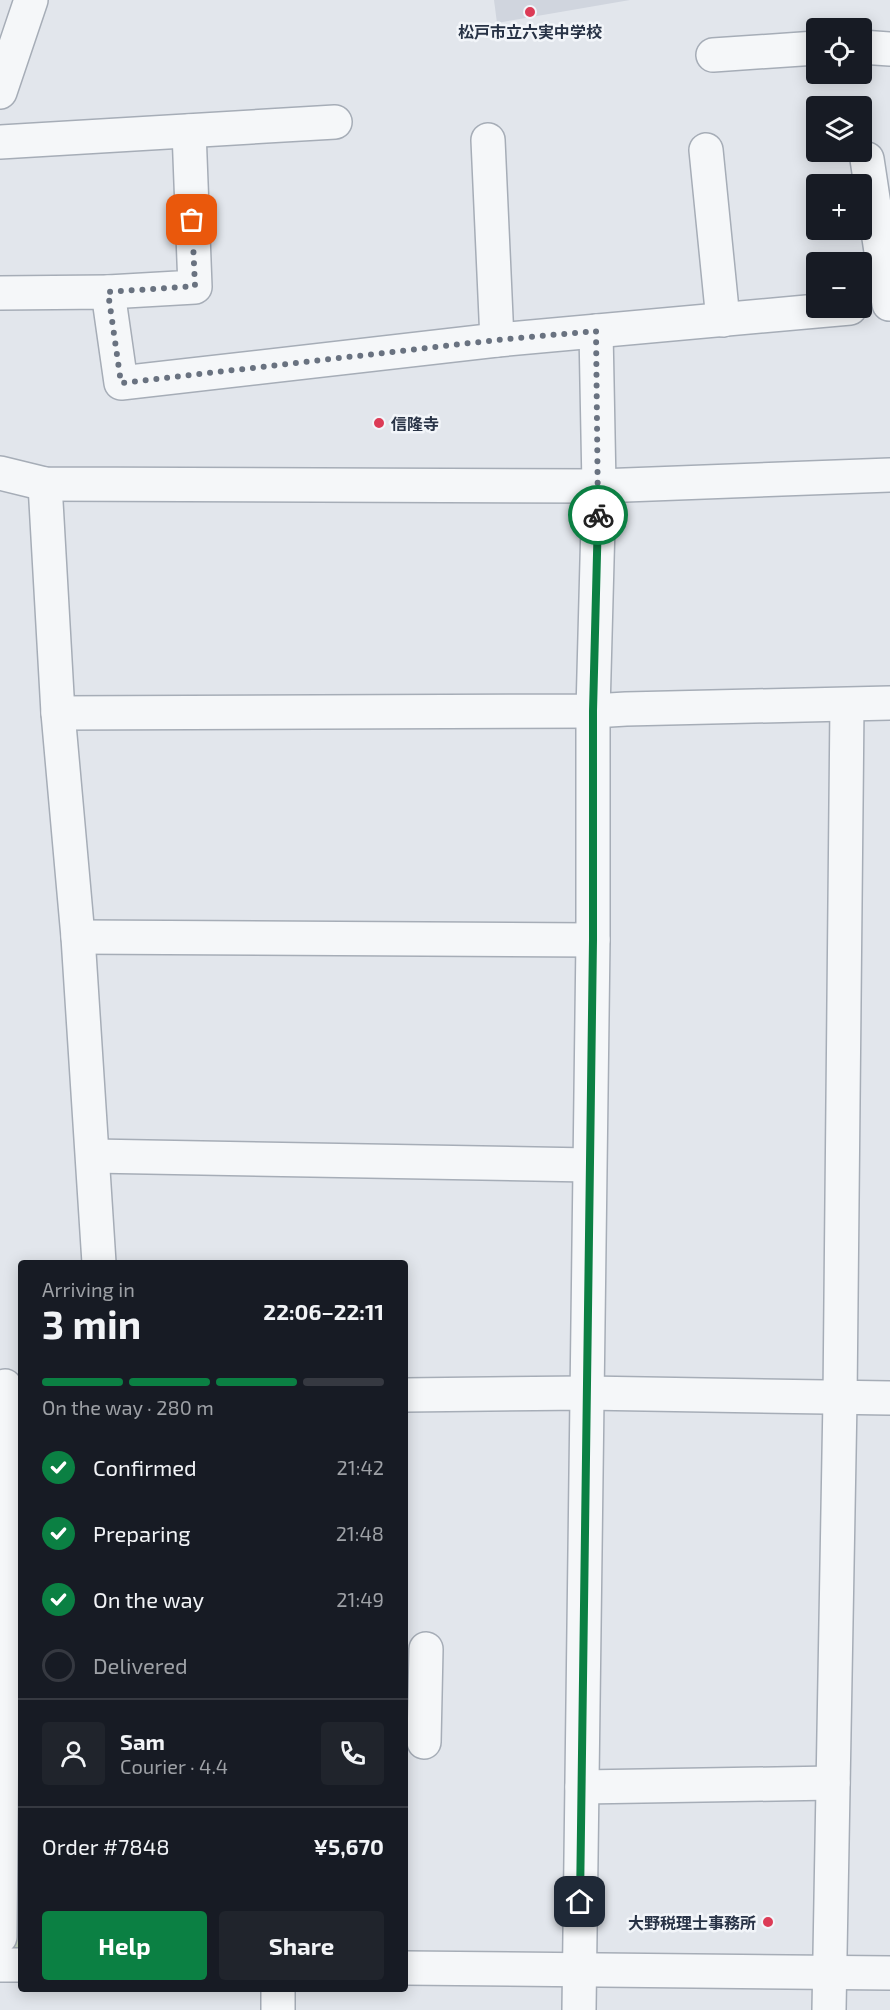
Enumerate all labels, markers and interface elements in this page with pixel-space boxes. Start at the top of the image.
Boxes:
marker: 松戸市立六実中学校 [523,5,537,19]
map controls [806,18,872,318]
button: locate [806,18,872,84]
place label: 松戸市立六実中学校 [458,22,602,41]
button: layers [806,96,872,162]
button: + [806,174,872,240]
pin [166,194,217,245]
icon: bag [175,203,208,236]
button: − [806,252,872,318]
place label: 信隆寺 [390,414,439,433]
marker: 信隆寺 [372,416,386,430]
courier [568,485,628,545]
icon: bike [582,499,615,532]
text: Arriving in [42,1277,135,1301]
text: 22:06–22:11 [263,1298,384,1324]
text: 3 min [42,1300,141,1347]
text: On the way · 280 m [42,1395,214,1419]
icon: check [42,1451,75,1484]
text: Confirmed [93,1454,197,1480]
text: 21:42 [337,1455,384,1479]
icon: check [42,1517,75,1550]
text: Preparing [93,1520,191,1546]
text: 21:48 [336,1521,384,1545]
icon: check [42,1583,75,1616]
text: On the way [93,1586,204,1612]
text: 21:49 [336,1587,384,1611]
text: Delivered [93,1652,188,1678]
button: person [42,1722,105,1785]
button: phone [321,1722,384,1785]
text: Sam [120,1728,165,1754]
text: Courier · 4.4 [120,1754,228,1778]
text: Order #7848 [42,1833,170,1859]
text: ¥5,670 [313,1833,384,1859]
pin [554,1876,605,1927]
icon: home [563,1885,596,1918]
button: Help [42,1911,207,1980]
button: Share [219,1911,384,1980]
place label: 大野税理士事務所 [628,1913,756,1932]
marker: 大野税理士事務所 [761,1915,775,1929]

